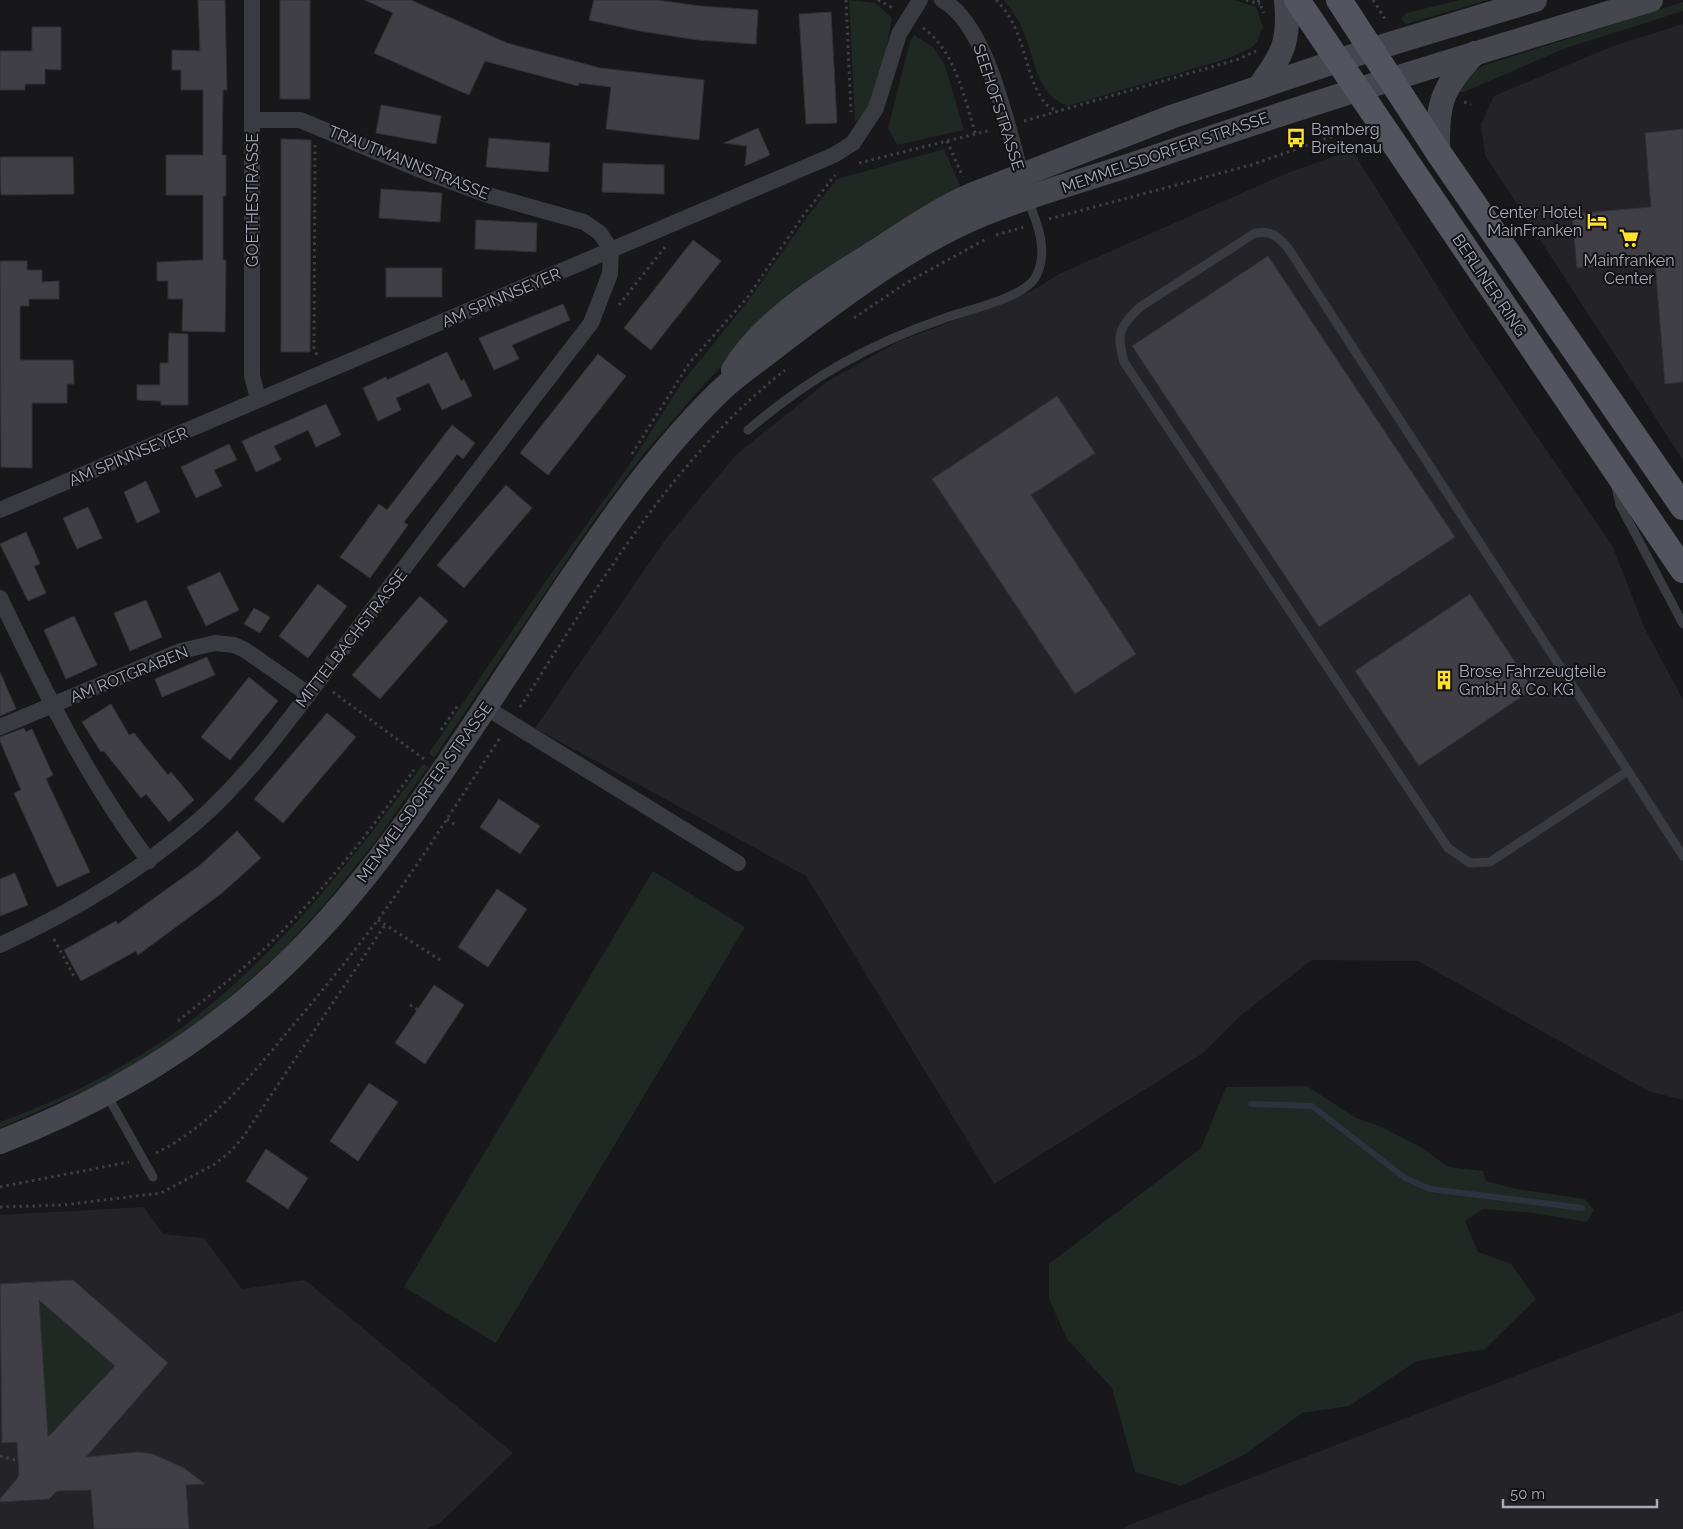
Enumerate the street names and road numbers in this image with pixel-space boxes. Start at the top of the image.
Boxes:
street label: SEEHOFSTRASSE [969,42,1028,173]
street label: MEMMELSDORFER STRASSE [1059,108,1272,197]
street label: TRAUTMANNSTRASSE [326,122,492,203]
street label: GOETHESTRASSE [243,133,262,267]
street label: BERLINER RING [1448,231,1531,340]
street label: AM SPINNSEYER [439,264,564,331]
street label: AM SPINNSEYER [66,423,191,490]
street label: MITTELBACHSTRASSE [292,565,411,711]
street label: AM ROTGRABEN [67,642,191,707]
street label: MEMMELSDORFER STRASSE [353,698,496,886]

